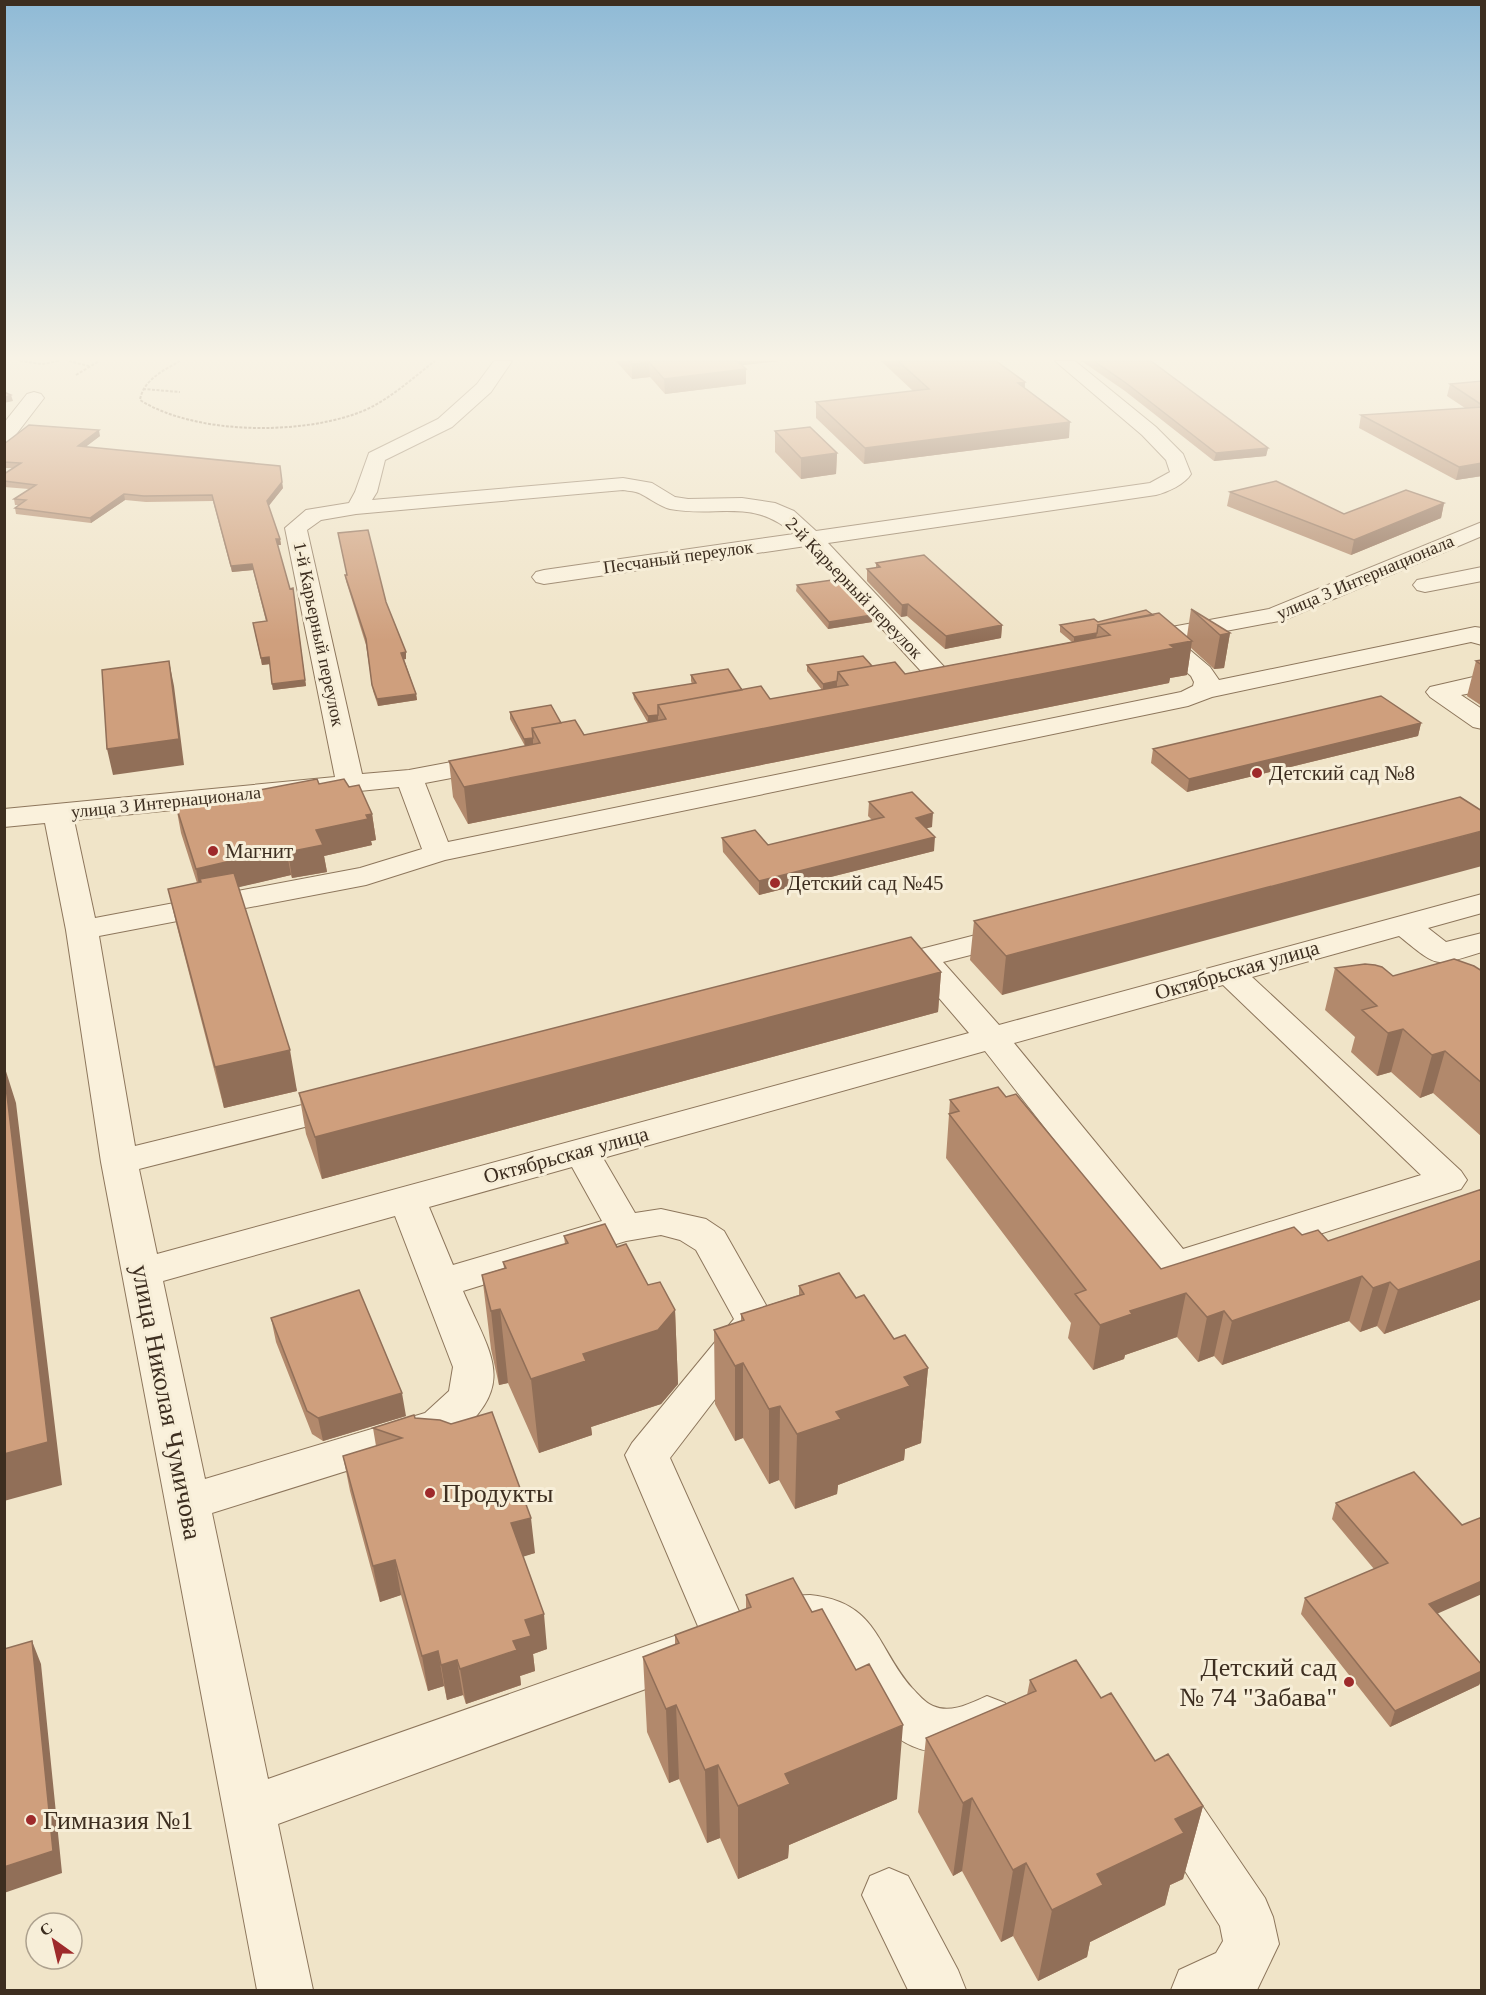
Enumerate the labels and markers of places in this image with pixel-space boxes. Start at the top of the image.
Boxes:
place label: Детский сад №8 [1269,761,1415,785]
marker: Детский сад №8 [1250,766,1264,780]
place label: Магнит [225,839,293,863]
marker: Магнит [206,844,220,858]
place label: Детский сад №45 [787,871,943,895]
marker: Детский сад №45 [768,876,782,890]
place label: Продукты [442,1479,553,1508]
marker: Продукты [423,1486,437,1500]
place label: Детский сад № 74 "Забава" [1179,1653,1337,1712]
marker: Детский сад № 74 "Забава" [1342,1675,1356,1689]
place label: Гимназия №1 [43,1806,193,1835]
marker: Гимназия №1 [24,1813,38,1827]

